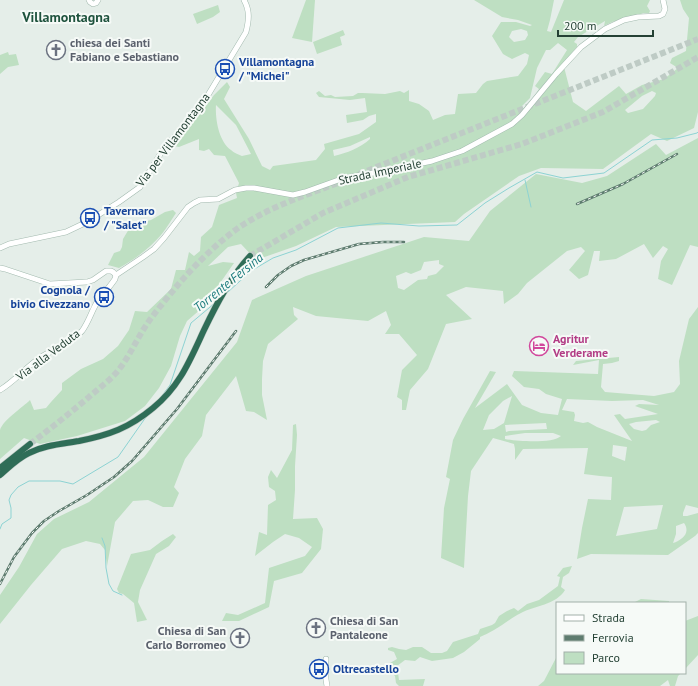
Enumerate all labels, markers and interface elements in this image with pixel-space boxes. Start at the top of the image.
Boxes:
district label: Villamontagna [21,8,110,26]
scale bar [558,12,653,38]
text: 200 m [564,18,597,33]
place label: chiesa dei Santi Fabiano e Sebastiano [70,35,180,64]
church icon: chiesa dei Santi Fabiano e Sebastiano [45,39,67,61]
place label: Villamontagna / "Michei" [238,54,314,83]
bus stop icon: Villamontagna / "Michei" [214,58,236,80]
street label: Via per Villamontagna [132,90,213,190]
street label: Strada Imperiale [337,155,423,188]
place label: Tavernaro / "Salet" [103,203,155,232]
bus stop icon: Tavernaro / "Salet" [79,207,101,229]
water label: Torrente Fersina [190,249,267,316]
place label: Cognola / bivio Civezzano [11,282,91,311]
bus stop icon: Cognola / bivio Civezzano [93,286,115,308]
street label: Via alla Veduta [12,326,83,384]
place label: Agritur Verderame [552,331,608,360]
hotel icon: Agritur Verderame [528,335,550,357]
legend [556,602,686,674]
text: Strada [592,610,625,625]
place label: Chiesa di San Pantaleone [330,613,398,642]
church icon: Chiesa di San Pantaleone [305,617,327,639]
place label: Chiesa di San Carlo Borromeo [146,623,227,652]
church icon: Chiesa di San Carlo Borromeo [229,627,251,649]
text: Ferrovia [592,630,634,645]
text: Parco [592,650,620,665]
bus stop icon: Oltrecastello [308,658,330,680]
place label: Oltrecastello [333,661,399,676]

